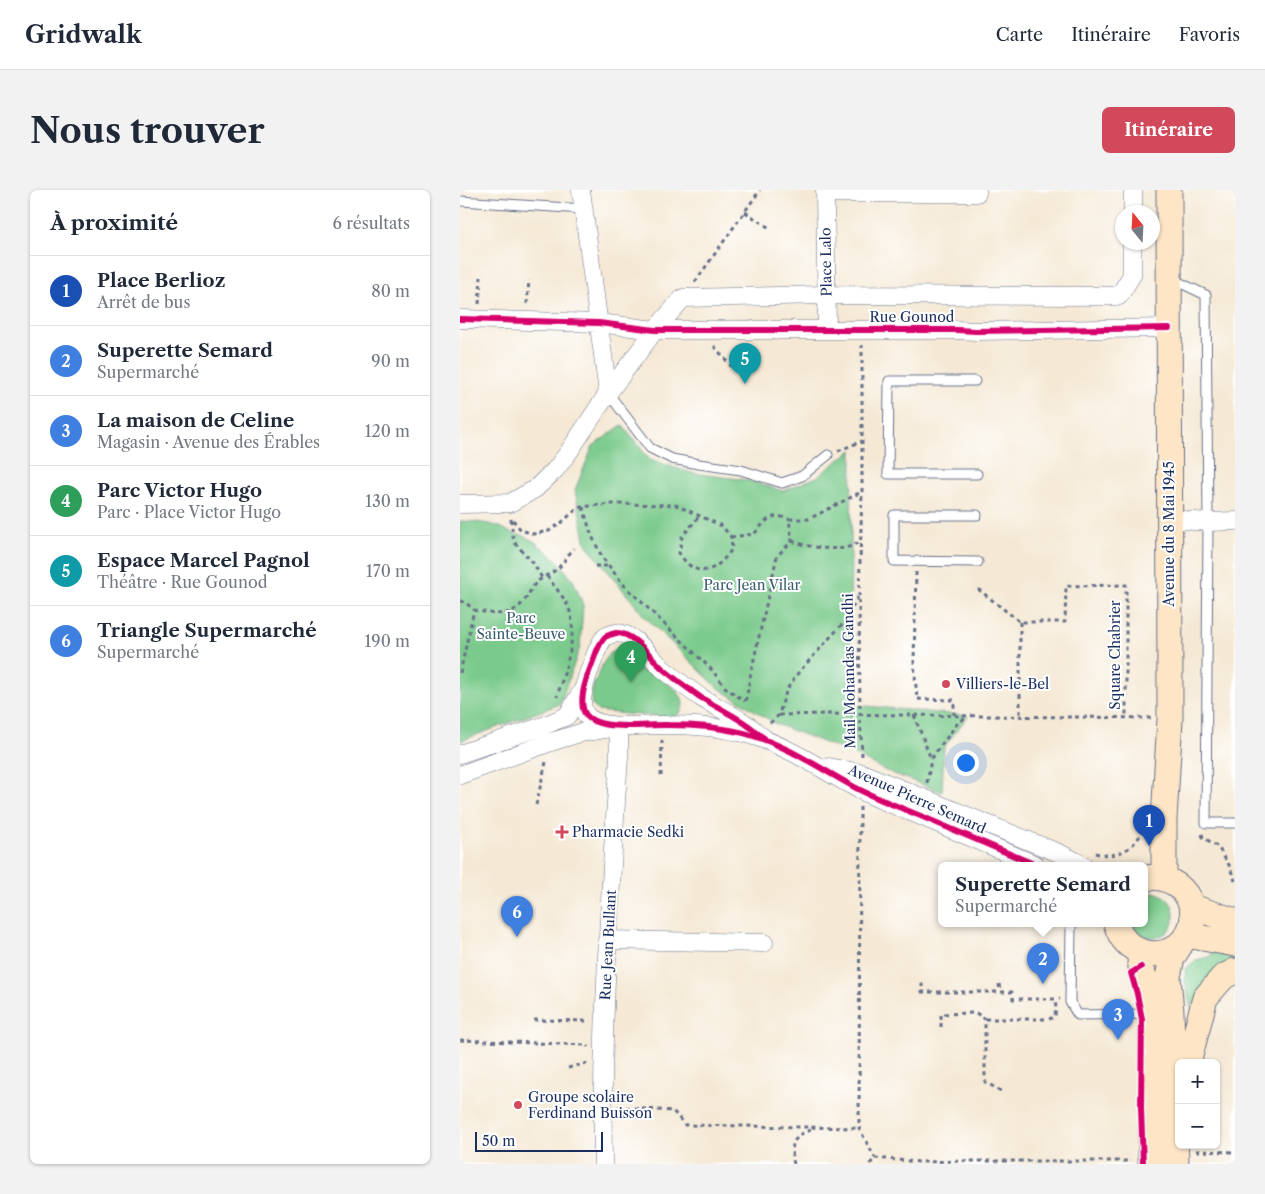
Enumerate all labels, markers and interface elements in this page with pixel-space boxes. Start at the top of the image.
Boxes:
text: Gridwalk [25,20,142,49]
text: Carte [996,24,1043,46]
text: Itinéraire [1071,24,1151,46]
text: Favoris [1179,24,1240,46]
button: Itinéraire [1102,107,1235,153]
text: Nous trouver [30,109,265,152]
north arrow [1115,205,1160,250]
text: À proximité [50,210,178,235]
text: 6 résultats [333,213,410,233]
street label: Place Lalo [816,227,836,297]
text: Place Berlioz [97,269,225,292]
text: 1 [62,281,70,301]
text: 80 m [371,281,410,301]
text: Arrêt de bus [97,292,190,312]
street label: Rue Gounod [870,308,955,326]
text: Superette Semard [97,339,273,362]
pin: 5 [729,343,761,384]
text: 2 [61,351,71,371]
text: 90 m [371,351,410,371]
text: Supermarché [97,362,199,382]
text: La maison de Celine [97,409,294,432]
text: 3 [61,421,71,441]
text: 120 m [365,421,410,441]
text: Magasin · Avenue des Érables [97,432,320,452]
street label: Avenue du 8 Mai 1945 [1160,461,1178,608]
text: Parc Victor Hugo [97,479,262,502]
text: 4 [61,491,71,511]
text: 130 m [365,491,410,511]
text: Parc · Place Victor Hugo [97,502,281,522]
text: Espace Marcel Pagnol [97,549,310,572]
text: 5 [62,561,70,581]
text: 170 m [366,561,410,581]
text: Théâtre · Rue Gounod [97,572,267,592]
park label: Parc Jean Vilar [704,576,801,594]
street label: Mail Mohandas Gandhi [839,593,859,749]
street label: Square Chabrier [1106,600,1124,710]
park label: Parc Sainte-Beuve [477,609,566,643]
text: Triangle Supermarché [97,619,317,642]
text: 6 [61,631,71,651]
text: 190 m [365,631,410,651]
pin: 4 [615,641,647,682]
text: Supermarché [97,642,199,662]
place label: Villiers-le-Bel [955,675,1049,693]
marker: Villiers-le-Bel [940,678,952,690]
your location [953,750,979,776]
street label: Avenue Pierre Semard [844,760,989,838]
pin: 1 [1133,805,1165,846]
place label: Pharmacie Sedki [572,823,684,841]
marker: Pharmacie Sedki [556,826,568,838]
popup [938,862,1148,927]
text: Superette Semard [955,873,1131,896]
street label: Rue Jean Bullant [596,889,620,1001]
pin: 6 [501,896,533,937]
text: Supermarché [955,896,1057,916]
pin: 2 [1027,943,1059,984]
pin: 3 [1102,999,1134,1040]
map controls [1175,1059,1220,1149]
button: + [1175,1059,1220,1104]
place label: Groupe scolaire Ferdinand Buisson [528,1088,652,1122]
marker: Groupe scolaire Ferdinand Buisson [512,1099,524,1111]
button: − [1175,1104,1220,1149]
scale bar [475,1129,602,1152]
text: 50 m [482,1132,515,1150]

